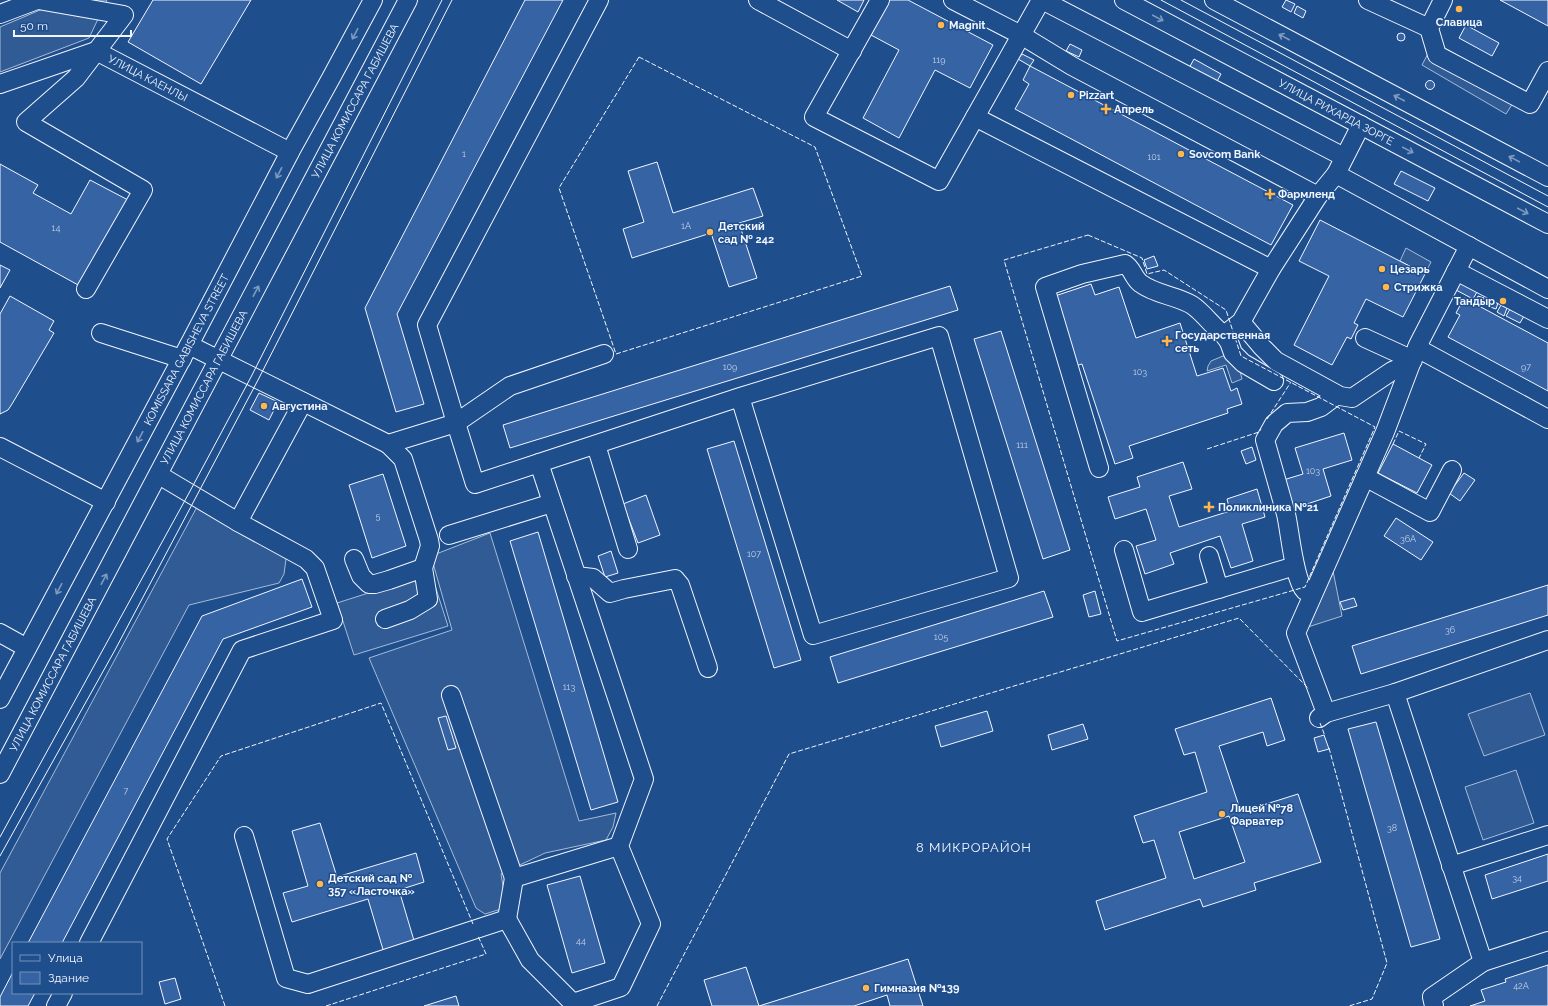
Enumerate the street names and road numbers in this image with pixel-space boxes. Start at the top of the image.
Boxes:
street label: УЛИЦА КОМИССАРА ГАБИШЕВА [309,21,401,180]
street label: УЛИЦА КАЕНЛЫ [106,52,190,104]
street label: УЛИЦА РИХАРДА ЗОРГЕ [1276,76,1396,148]
street label: KOMISSARA GABISHEVA STREET [141,271,232,427]
street label: УЛИЦА КОМИССАРА ГАБИШЕВА [158,307,250,467]
street label: УЛИЦА КОМИССАРА ГАБИШЕВА [7,594,99,754]

